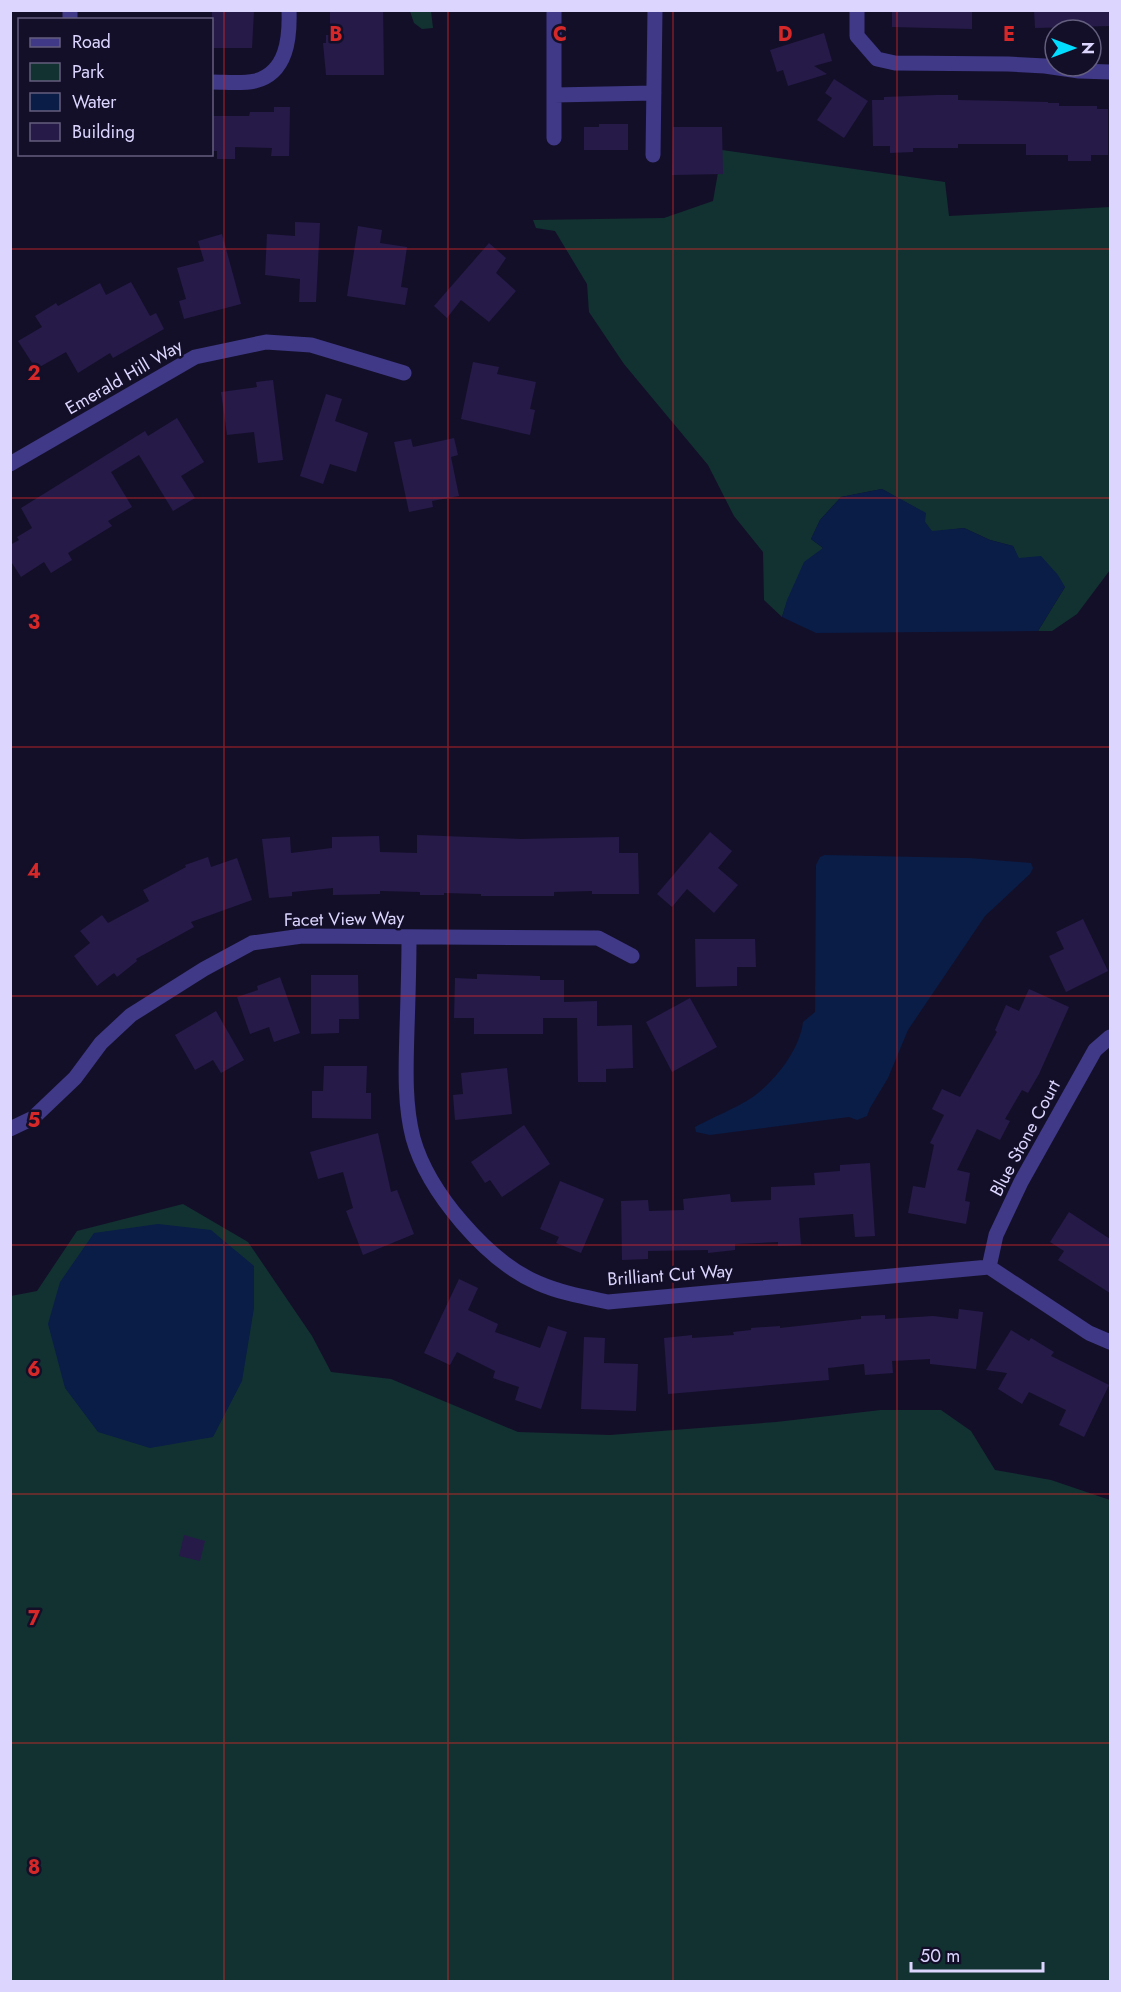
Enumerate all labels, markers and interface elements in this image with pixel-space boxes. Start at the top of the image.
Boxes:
legend [18,18,213,156]
north arrow [1043,18,1103,78]
text: B [329,20,343,49]
text: C [553,20,567,49]
text: D [778,20,792,49]
text: E [1003,20,1015,49]
text: Road [72,29,111,55]
text: N [1076,42,1099,54]
text: Park [72,59,104,85]
text: Water [72,89,117,115]
text: Building [72,119,135,145]
street label: Emerald Hill Way [61,333,188,421]
text: 2 [27,359,41,388]
text: 3 [28,608,40,637]
text: 4 [27,857,41,886]
street label: Facet View Way [284,905,405,933]
street label: Blue Stone Court [983,1075,1067,1201]
text: 5 [28,1106,41,1135]
street label: Brilliant Cut Way [606,1258,734,1292]
text: 6 [27,1355,41,1384]
text: 7 [28,1604,41,1633]
text: 8 [28,1853,40,1882]
scale bar [911,1935,1043,1973]
text: 50 m [920,1943,960,1969]

